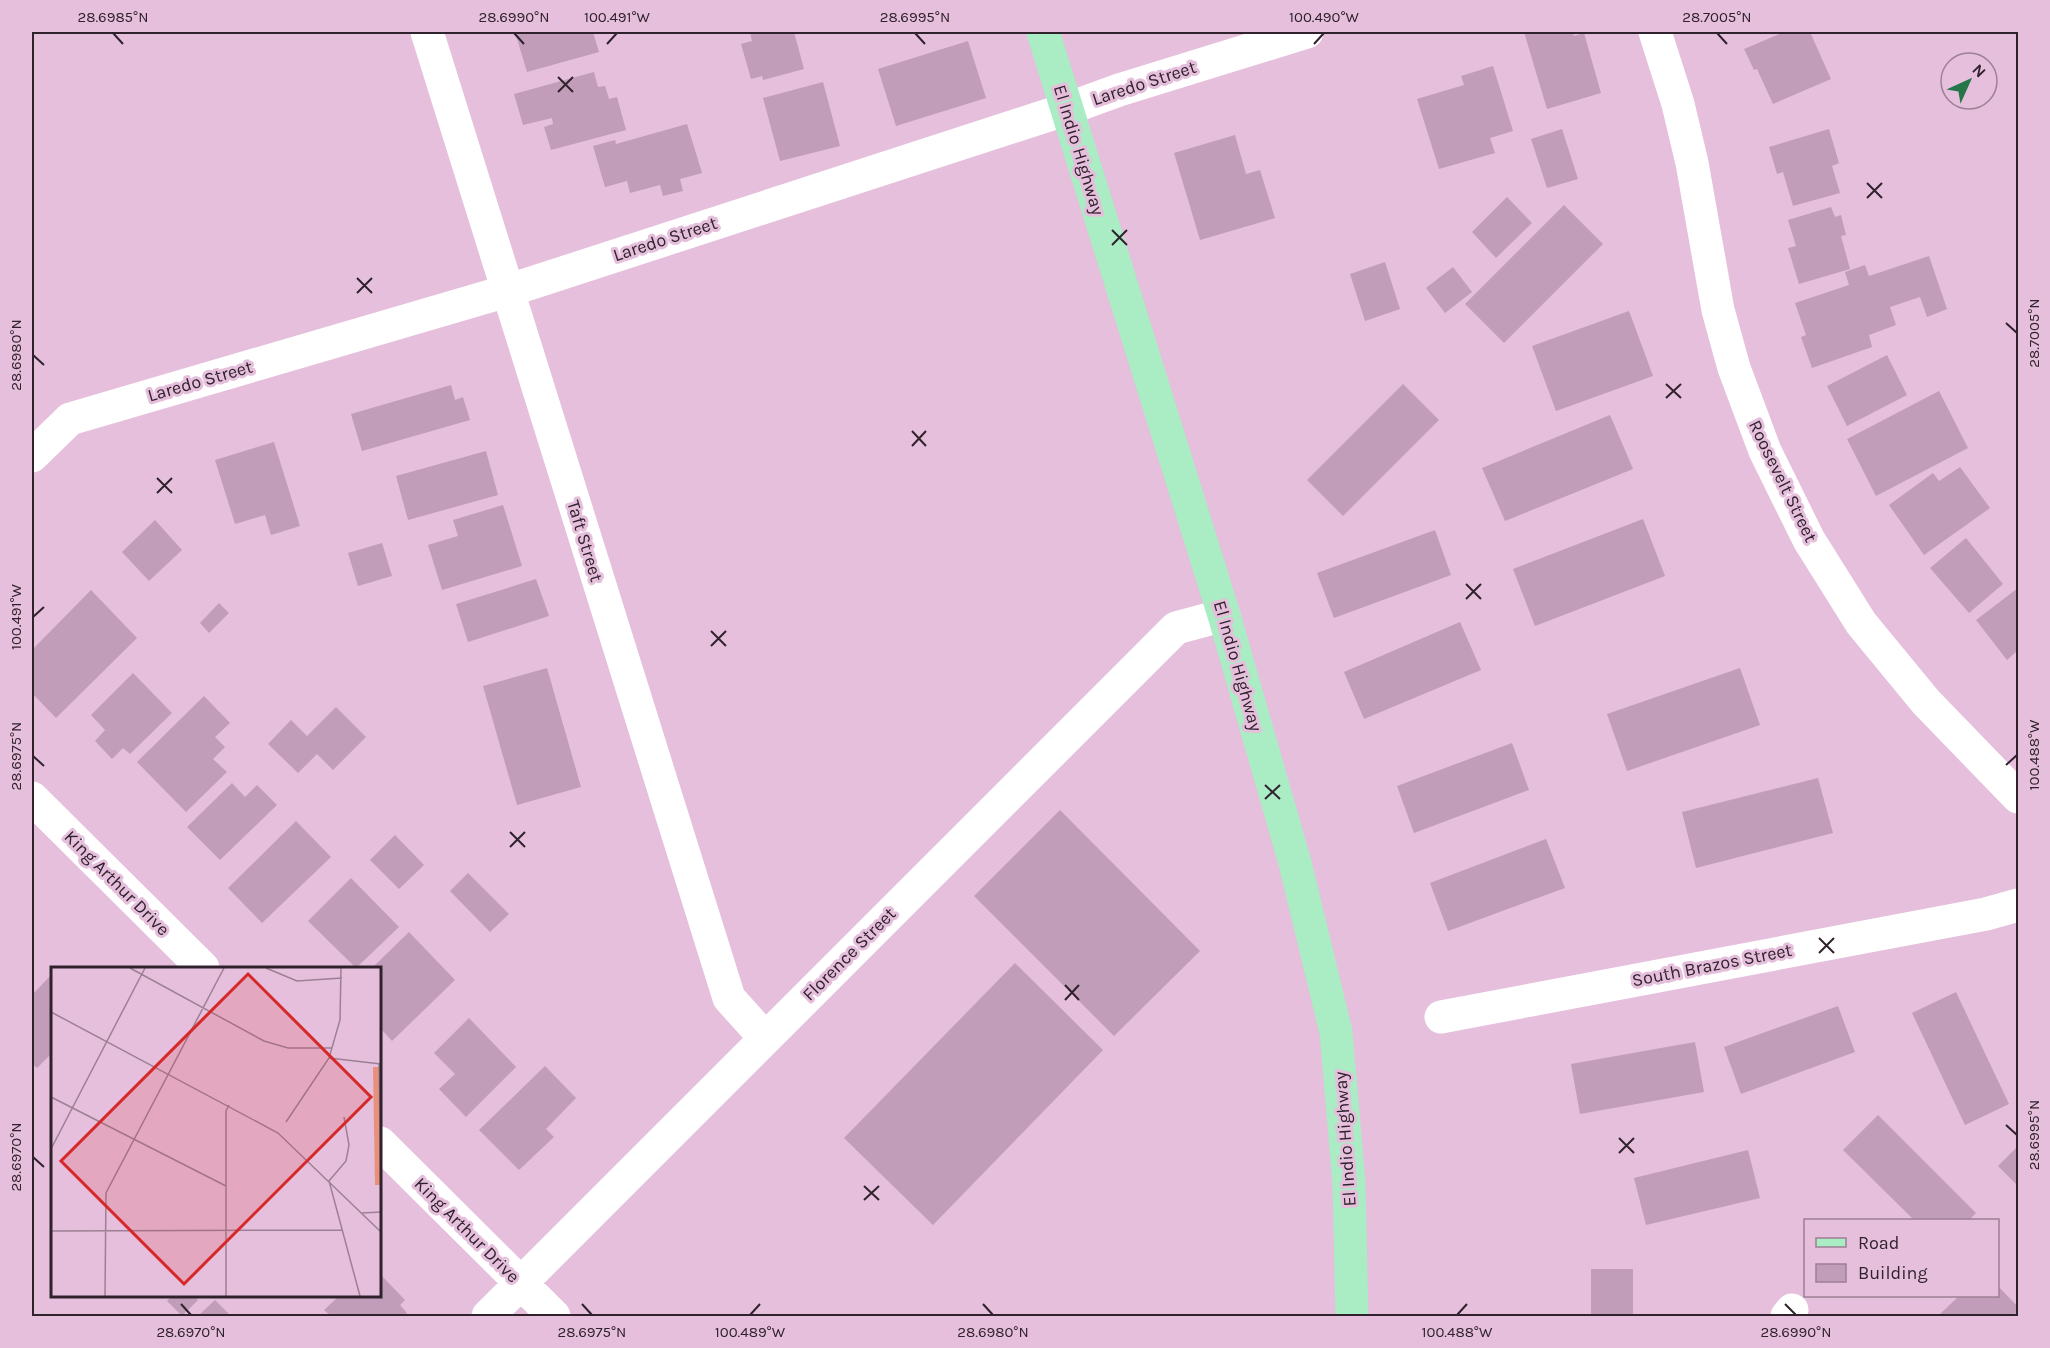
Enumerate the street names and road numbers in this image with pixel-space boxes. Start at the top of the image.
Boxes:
street label: Laredo Street [1089,56,1199,110]
street label: El Indio Highway [1049,82,1109,218]
street label: Laredo Street [610,212,720,266]
street label: Laredo Street [145,355,255,406]
street label: Roosevelt Street [1744,416,1822,546]
street label: Taft Street [562,498,608,585]
street label: El Indio Highway [1209,598,1267,735]
street label: King Arthur Drive [60,826,174,940]
street label: Florence Street [798,903,900,1005]
street label: South Brazos Street [1630,939,1794,991]
street label: El Indio Highway [1329,1070,1361,1207]
street label: King Arthur Drive [410,1173,524,1287]

